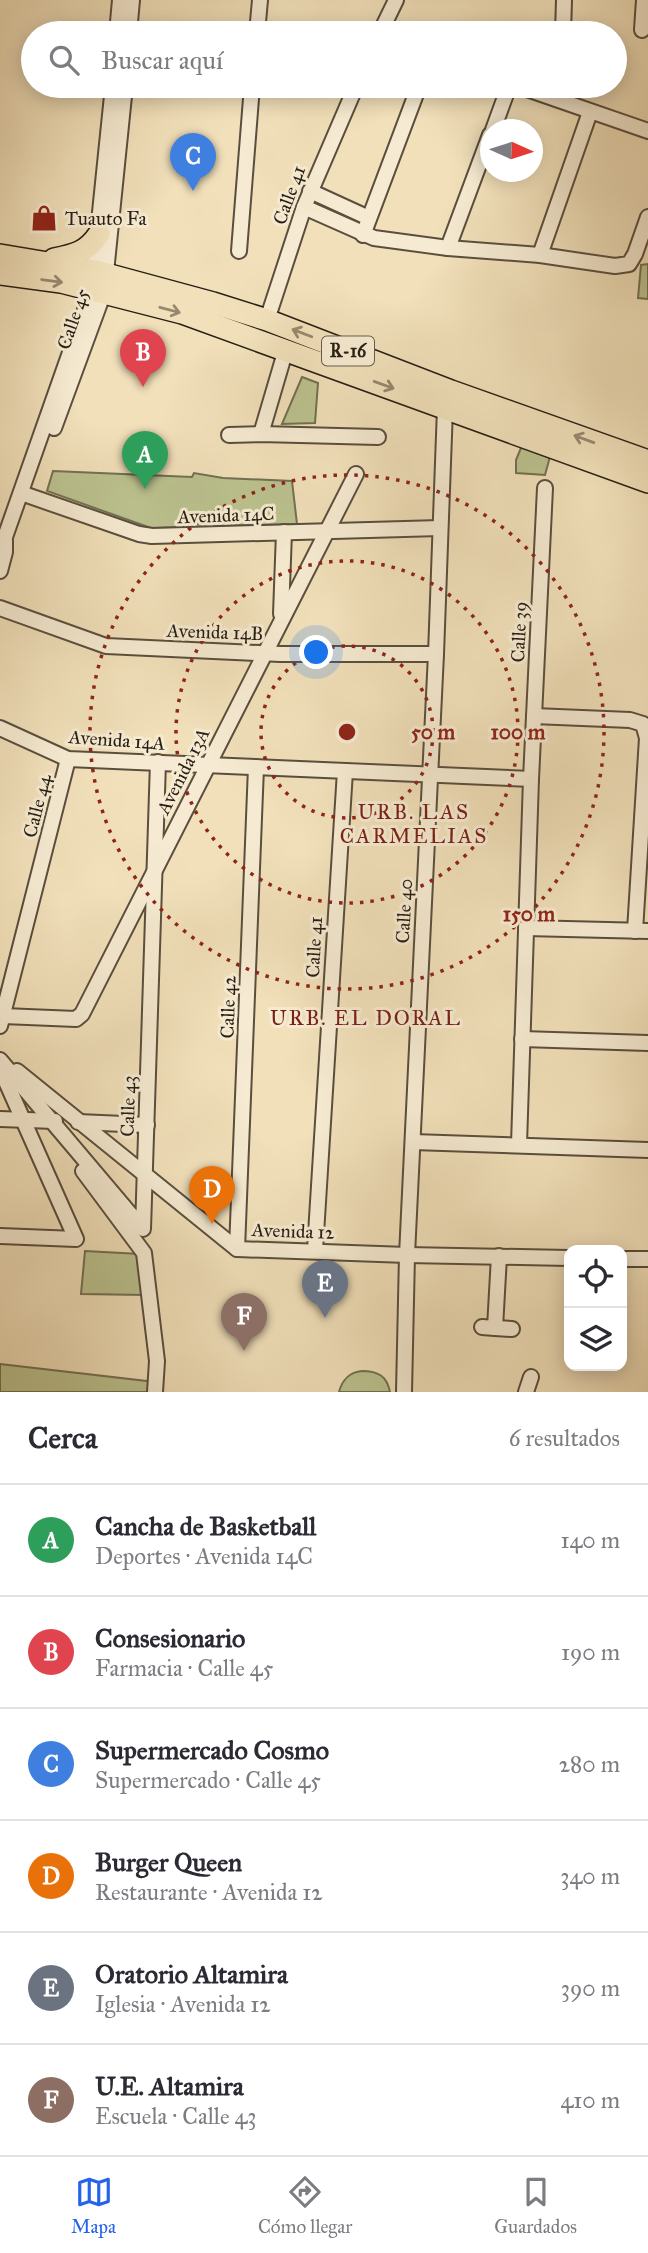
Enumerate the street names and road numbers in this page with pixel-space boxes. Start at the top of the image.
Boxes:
street label: Calle 41 [268,162,310,228]
street label: Calle 45 [52,286,94,352]
road number: R-16 [322,337,374,366]
street label: Avenida 14C [176,502,275,528]
street label: Calle 39 [506,601,532,663]
street label: Avenida 14B [165,619,264,645]
street label: Avenida 13A [151,724,215,819]
street label: Avenida 14A [67,725,166,755]
street label: Calle 44 [18,772,56,840]
street label: Calle 40 [391,878,417,944]
street label: Calle 41 [301,916,327,978]
street label: Calle 42 [215,974,241,1039]
street label: Calle 43 [115,1075,141,1137]
street label: Avenida 12 [250,1218,335,1244]

